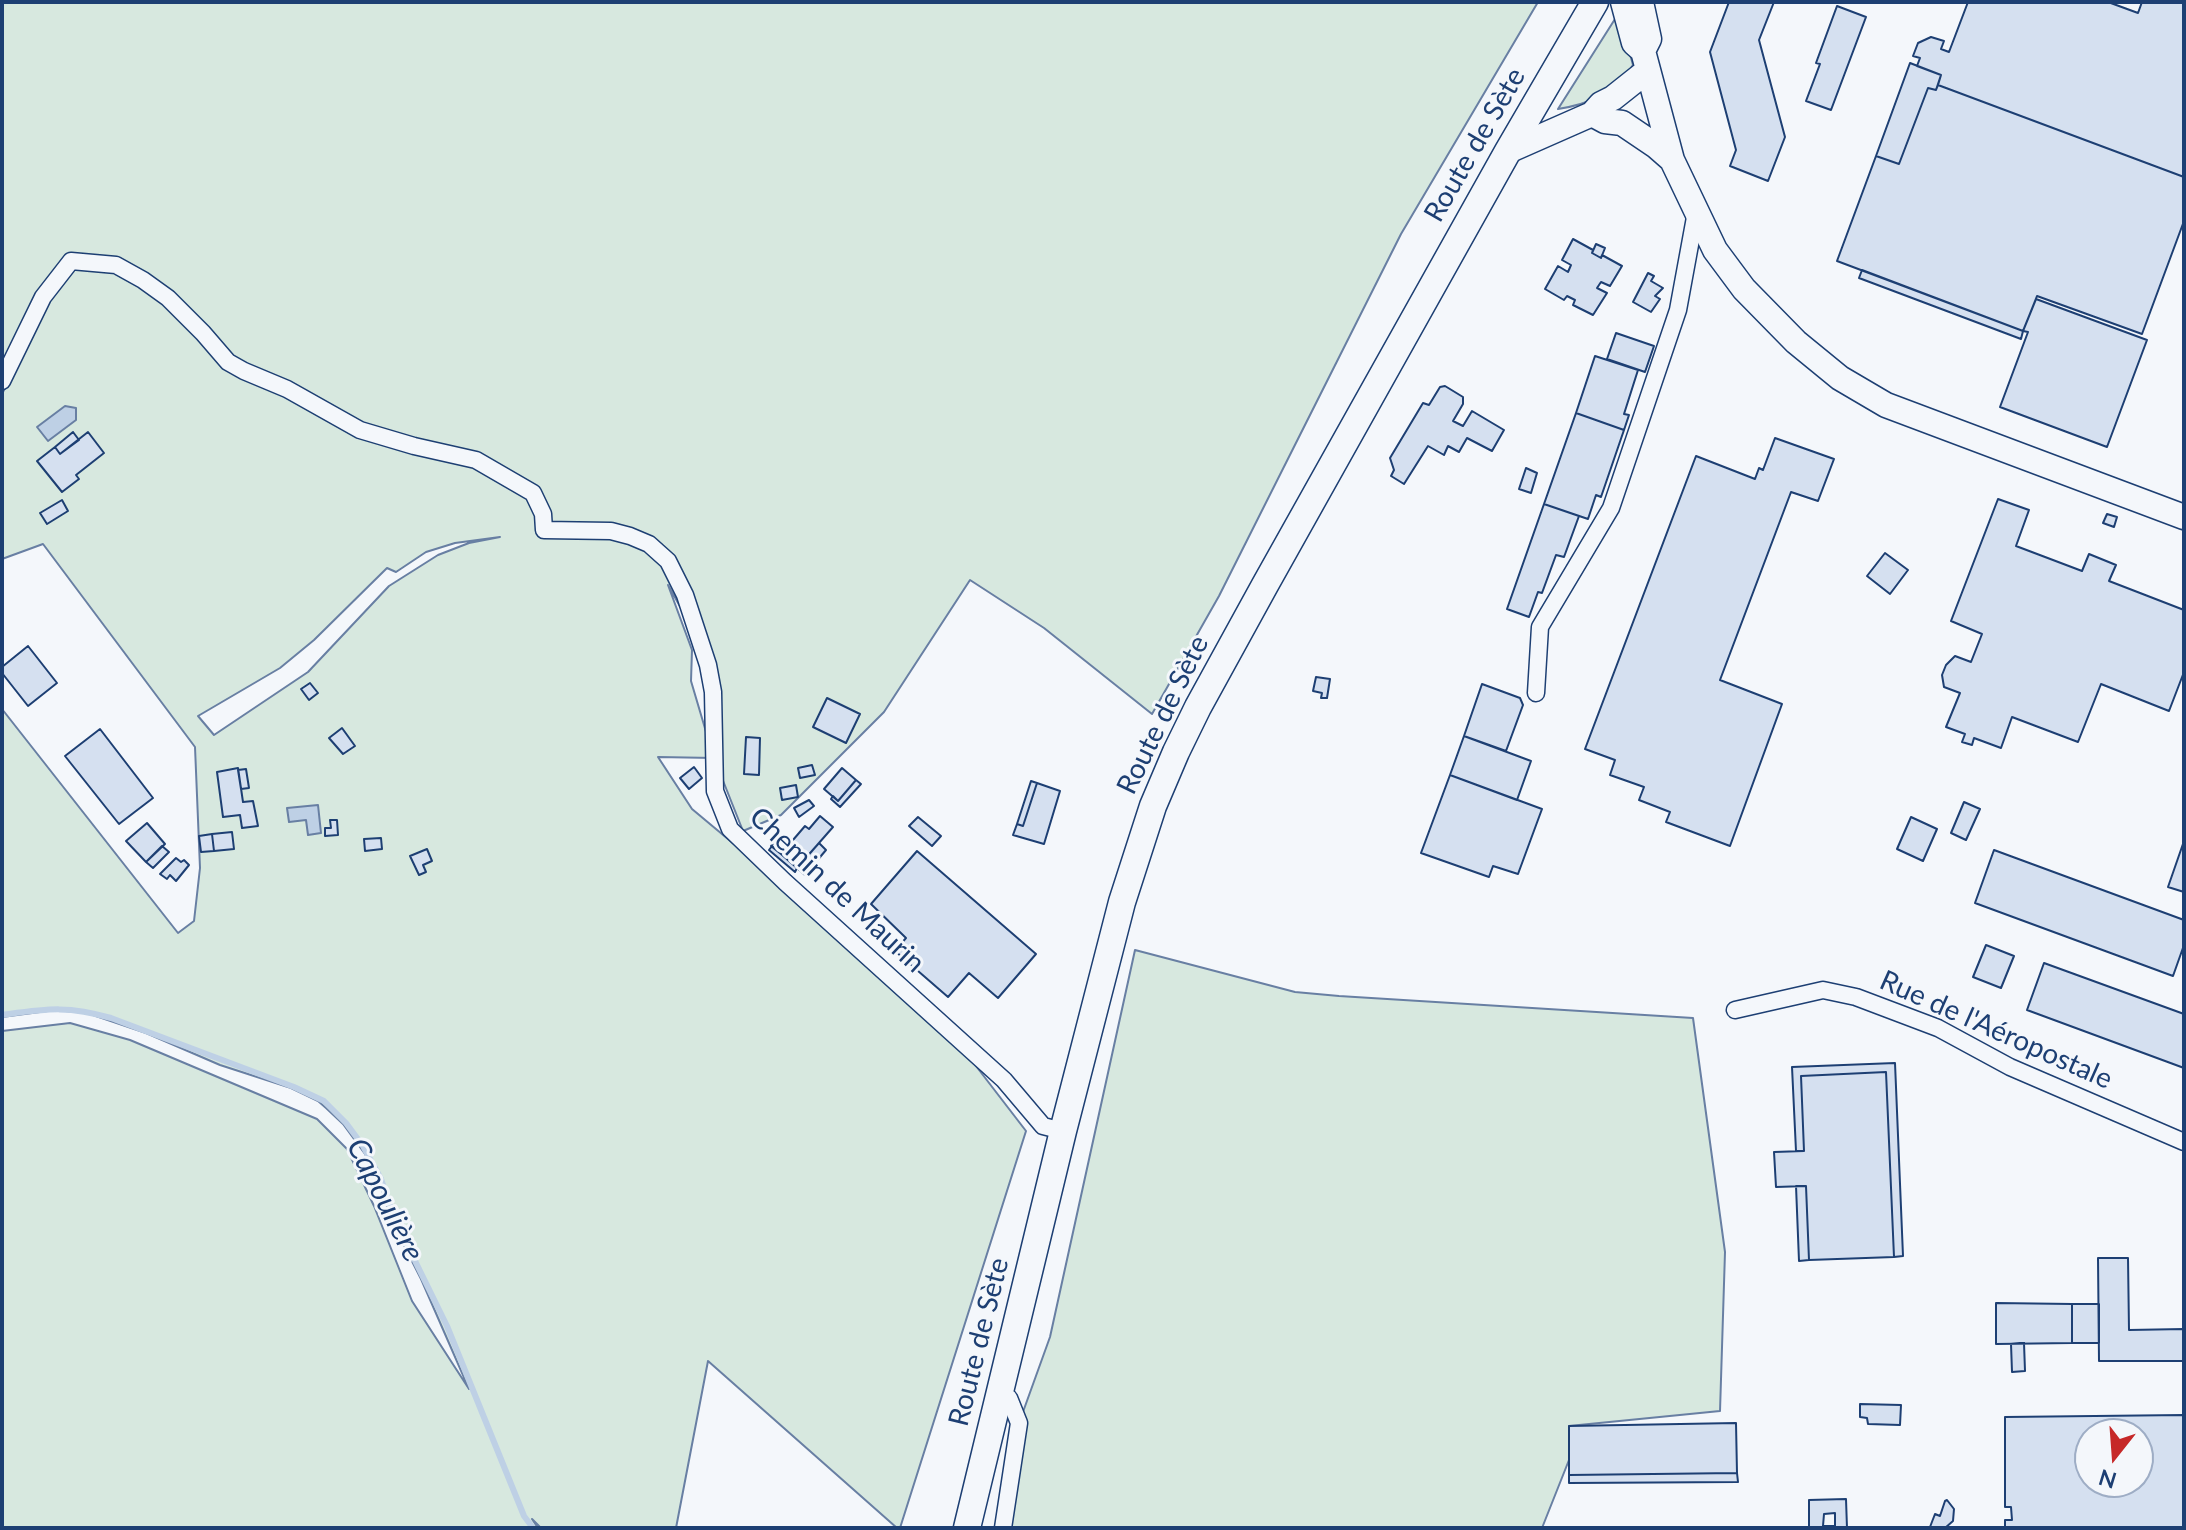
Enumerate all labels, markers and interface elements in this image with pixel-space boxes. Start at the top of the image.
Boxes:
street label: Route de Sète [1417,62,1533,228]
street label: Route de Sète [1110,630,1216,800]
street label: Chemin de Maurin [743,800,931,980]
street label: Rue de l'Aéropostale [1875,964,2117,1096]
water label: Capoulière [339,1132,431,1268]
street label: Route de Sète [942,1254,1016,1430]
north arrow [2074,1418,2154,1498]
text: N [2095,1464,2119,1495]

